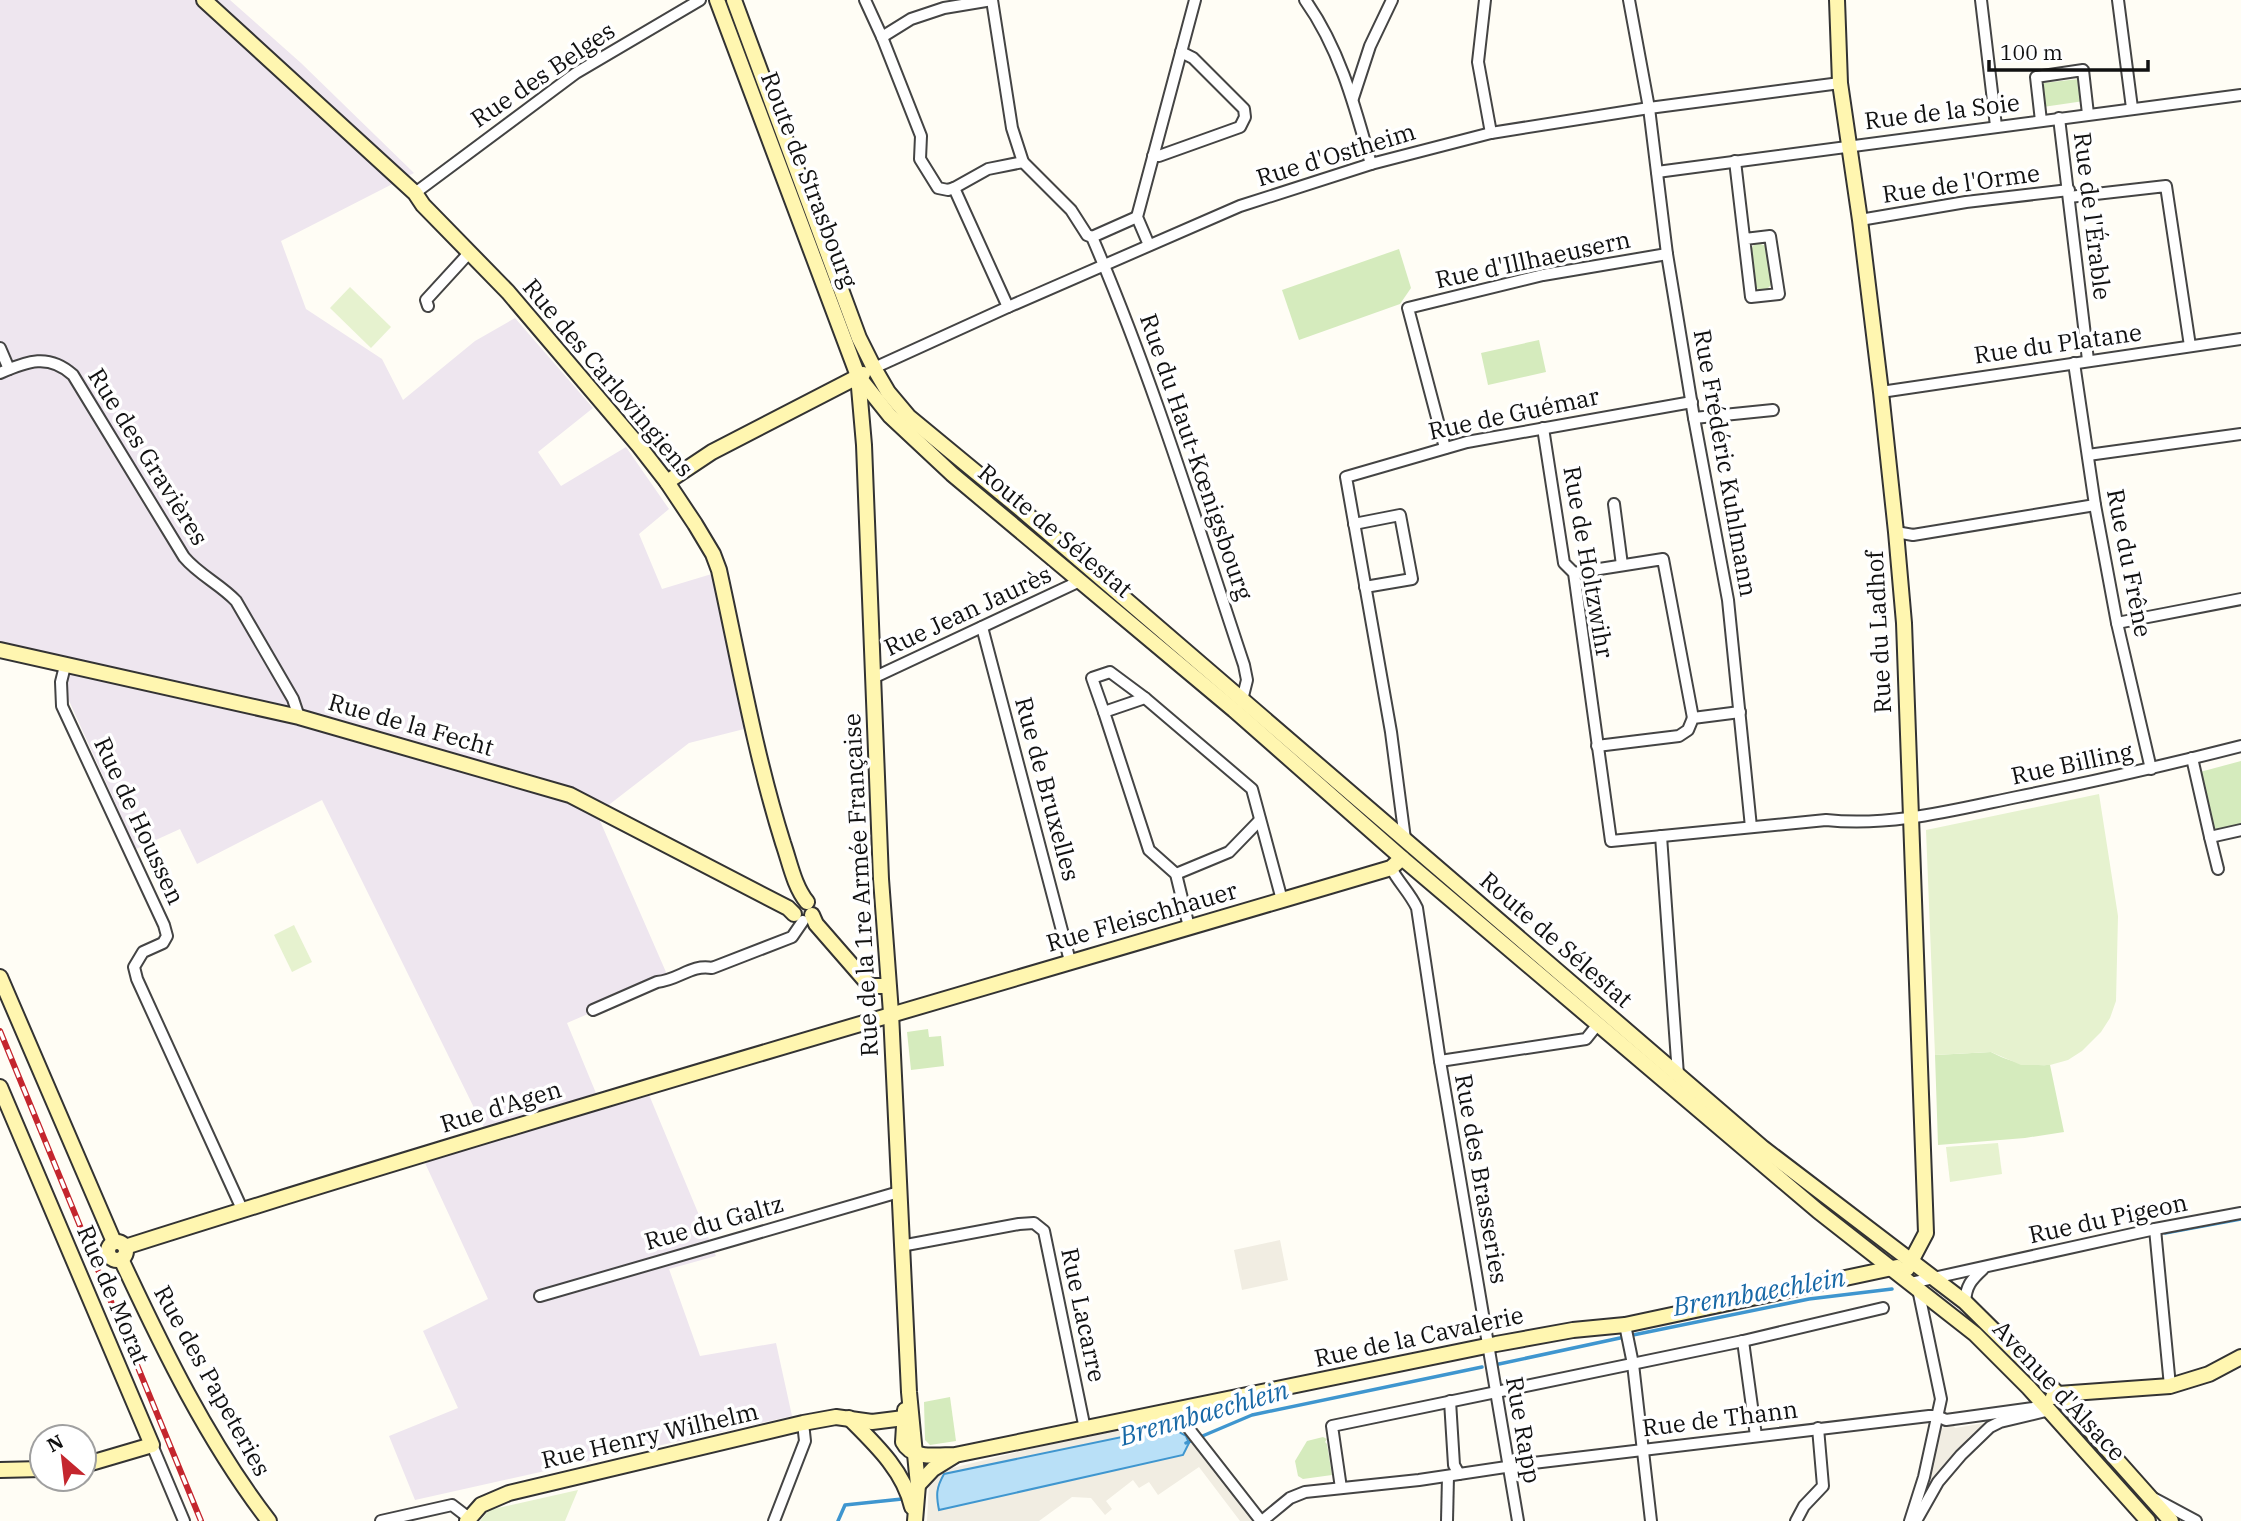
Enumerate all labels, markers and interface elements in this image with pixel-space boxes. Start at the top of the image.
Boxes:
street label: Rue des Belges [464,14,621,134]
scale bar [1989,28,2148,72]
text: 100 m [2000,38,2063,66]
street label: Route de Strasbourg [754,67,866,292]
street label: Rue de la Soie [1862,86,2021,136]
street label: Rue d'Ostheim [1252,115,1419,193]
street label: Rue de l'Érable [2067,130,2119,302]
street label: Rue de l'Orme [1880,156,2042,210]
street label: Rue d'Illhaeusern [1432,223,1633,295]
street label: Rue des Carlovingiens [516,271,701,483]
street label: Rue du Haut-Kœnigsbourg [1133,309,1261,604]
street label: Rue du Platane [1972,315,2144,371]
street label: Rue Frédéric Kuhlmann [1687,327,1765,599]
street label: Rue des Gravières [81,362,216,551]
street label: Rue de Guémar [1425,379,1603,447]
street label: Route de Sélestat [972,456,1140,604]
street label: Rue de Holtzwihr [1556,463,1622,661]
street label: Rue du Frêne [2100,486,2160,640]
street label: Rue du Ladhof [1858,548,1898,714]
street label: Rue Jean Jaurès [879,557,1056,663]
street label: Rue de la Fecht [325,685,498,763]
street label: Rue de Bruxelles [1008,693,1088,884]
street label: Rue de la 1re Armée Française [835,712,885,1058]
street label: Rue de Houssen [87,732,193,909]
street label: Rue Billing [2008,735,2135,791]
street label: Route de Sélestat [1474,864,1640,1014]
street label: Rue Fleischhauer [1042,873,1241,959]
street label: Rue des Brasseries [1448,1071,1516,1286]
street label: Rue d'Agen [436,1072,565,1140]
street label: Rue du Pigeon [2025,1186,2190,1250]
street label: Rue du Galtz [641,1187,787,1257]
street label: Rue de Morat [70,1220,158,1369]
street label: Rue Lacarre [1054,1245,1114,1385]
water label: Brennbaechlein [1669,1259,1848,1323]
street label: Rue des Papeteries [147,1279,279,1482]
street label: Rue de la Cavalerie [1311,1298,1526,1374]
street label: Avenue d'Alsace [1986,1313,2133,1468]
water label: Brennbaechlein [1114,1372,1292,1453]
street label: Rue Rapp [1499,1374,1549,1486]
street label: Rue de Thann [1640,1393,1800,1443]
street label: Rue Henry Wilhelm [538,1394,761,1476]
north arrow [28,1423,98,1493]
text: N [43,1429,67,1457]

